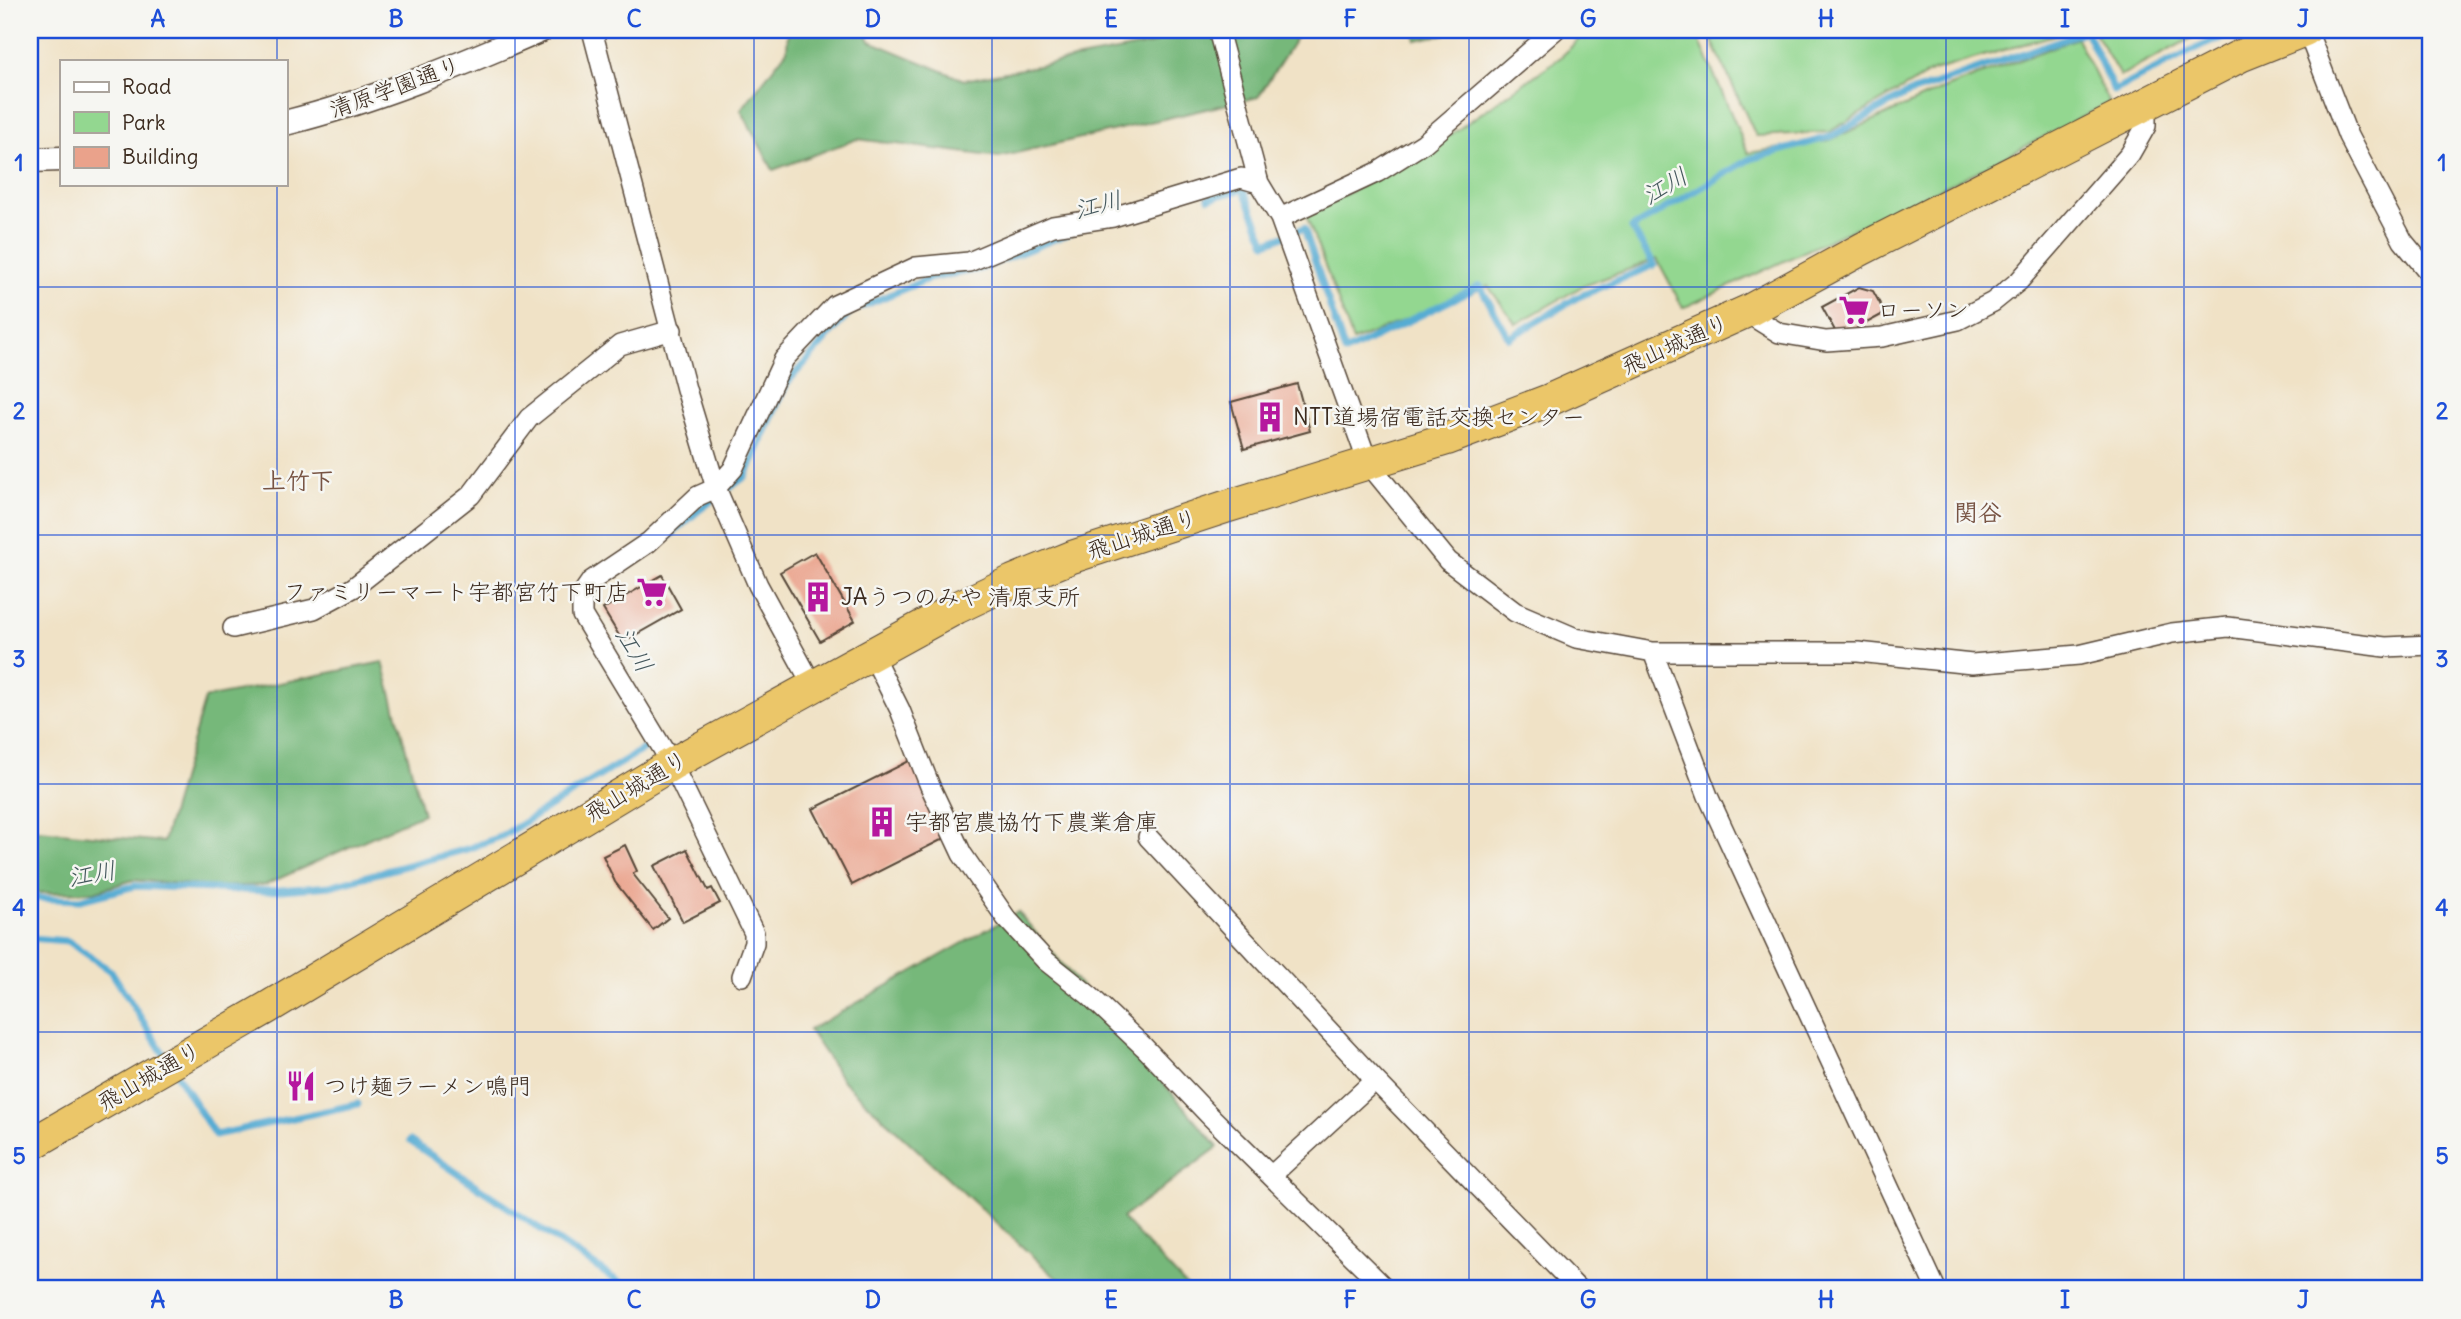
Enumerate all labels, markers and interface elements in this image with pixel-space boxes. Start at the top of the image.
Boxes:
text: A [151,4,166,33]
text: B [388,4,404,33]
text: C [626,4,642,33]
text: D [865,4,881,33]
text: E [1104,4,1118,33]
text: F [1343,4,1357,33]
text: G [1580,4,1596,33]
text: H [1818,4,1834,33]
text: I [2060,4,2070,33]
text: J [2297,4,2309,33]
street label: 清原学園通り [325,49,465,124]
legend [60,60,287,186]
text: Road [122,73,171,100]
text: Park [122,109,165,136]
text: Building [122,143,198,170]
text: 1 [14,148,24,177]
text: 1 [2437,148,2447,177]
water label: 江川 [1636,160,1693,210]
water label: 江川 [1071,184,1125,224]
supermarket icon: ローソン [1837,293,1871,327]
place label: ローソン [1877,295,1969,324]
street label: 飛山城通り [1616,307,1733,380]
text: 2 [13,396,26,425]
text: 2 [2436,396,2449,425]
building icon: NTT道場宿電話交換センター [1253,400,1287,434]
place label: NTT道場宿電話交換センター [1293,402,1585,431]
district label: 上竹下 [262,465,334,495]
district label: 関谷 [1954,497,2002,527]
street label: 飛山城通り [1083,502,1201,565]
supermarket icon: ファミリーマート宇都宮竹下町店 [635,575,669,609]
place label: ファミリーマート宇都宮竹下町店 [284,577,629,606]
building icon: JAうつのみや 清原支所 [801,580,835,614]
place label: JAうつのみや 清原支所 [841,582,1080,611]
water label: 江川 [610,621,660,678]
text: 3 [12,644,26,673]
text: 3 [2435,644,2449,673]
street label: 飛山城通り [579,744,692,828]
building icon: 宇都宮農協竹下農業倉庫 [865,805,899,839]
place label: 宇都宮農協竹下農業倉庫 [905,807,1158,836]
water label: 江川 [66,854,118,892]
text: 4 [12,893,26,922]
text: 4 [2435,893,2449,922]
street label: 飛山城通り [92,1034,206,1117]
restaurant icon: つけ麺ラーメン鳴門 [284,1069,318,1103]
place label: つけ麺ラーメン鳴門 [324,1071,531,1100]
text: 5 [12,1141,26,1170]
text: 5 [2435,1141,2449,1170]
text: A [151,1285,166,1314]
text: B [388,1285,404,1314]
text: C [626,1285,642,1314]
text: D [865,1285,881,1314]
text: E [1104,1285,1118,1314]
text: F [1343,1285,1357,1314]
text: G [1580,1285,1596,1314]
text: H [1818,1285,1834,1314]
text: I [2060,1285,2070,1314]
text: J [2297,1285,2309,1314]

